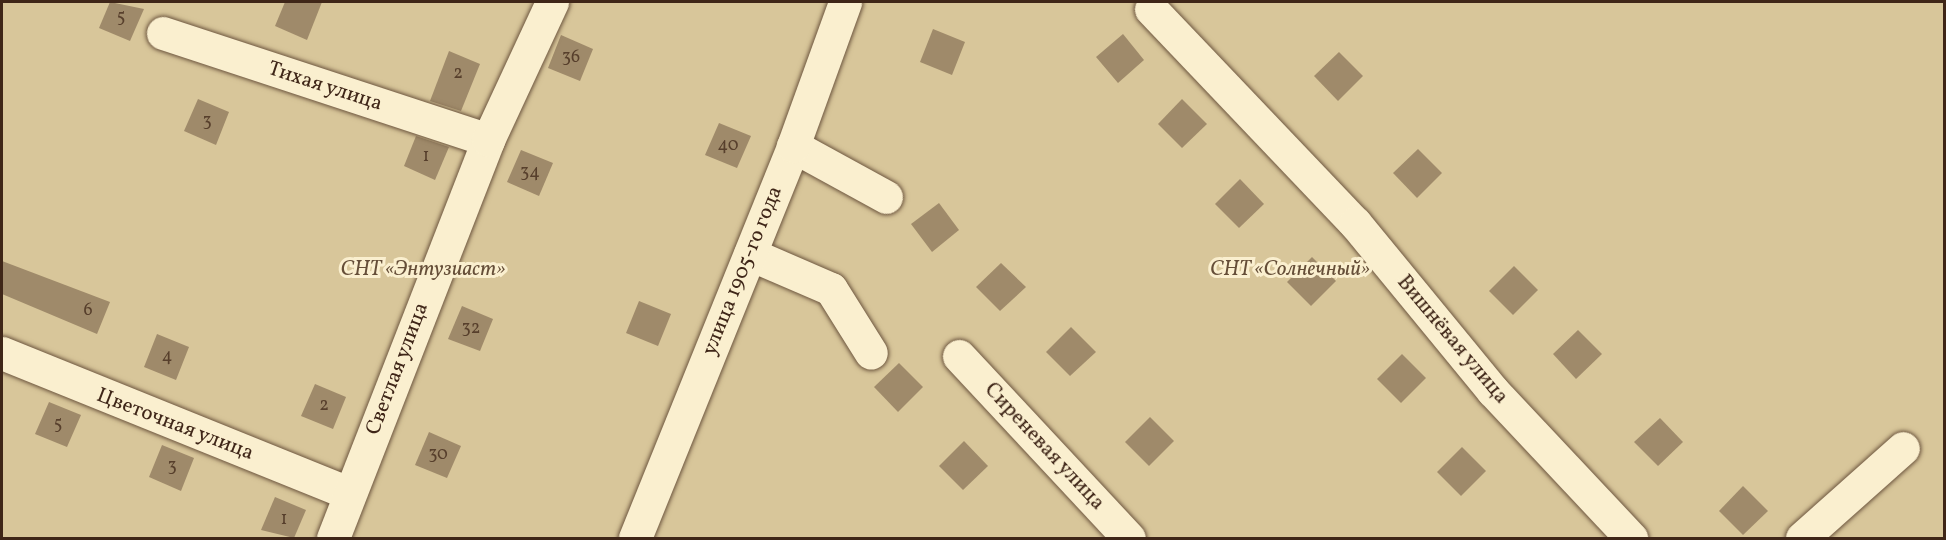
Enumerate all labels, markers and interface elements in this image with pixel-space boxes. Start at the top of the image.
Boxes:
house number: 5 [117,7,125,29]
house number: 36 [562,47,580,69]
street label: Тихая улица [264,57,386,117]
house number: 2 [453,63,463,85]
house number: 3 [202,111,212,133]
house number: 40 [717,135,739,157]
house number: 1 [423,146,429,168]
house number: 34 [520,162,540,184]
street label: улица 1905-го года [698,183,788,359]
park label: СНТ «Энтузиаст» [341,257,505,283]
park label: СНТ «Солнечный» [1210,257,1370,283]
street label: Вишнёвая улица [1391,270,1513,410]
street label: Светлая улица [361,299,435,439]
house number: 6 [83,300,93,322]
house number: 32 [462,318,480,340]
house number: 4 [162,346,172,368]
street label: Сиреневая улица [978,378,1110,516]
street label: Цветочная улица [93,383,257,467]
house number: 2 [319,395,329,417]
house number: 5 [54,414,62,436]
house number: 30 [428,444,448,466]
house number: 3 [167,456,177,478]
house number: 1 [281,509,287,531]

